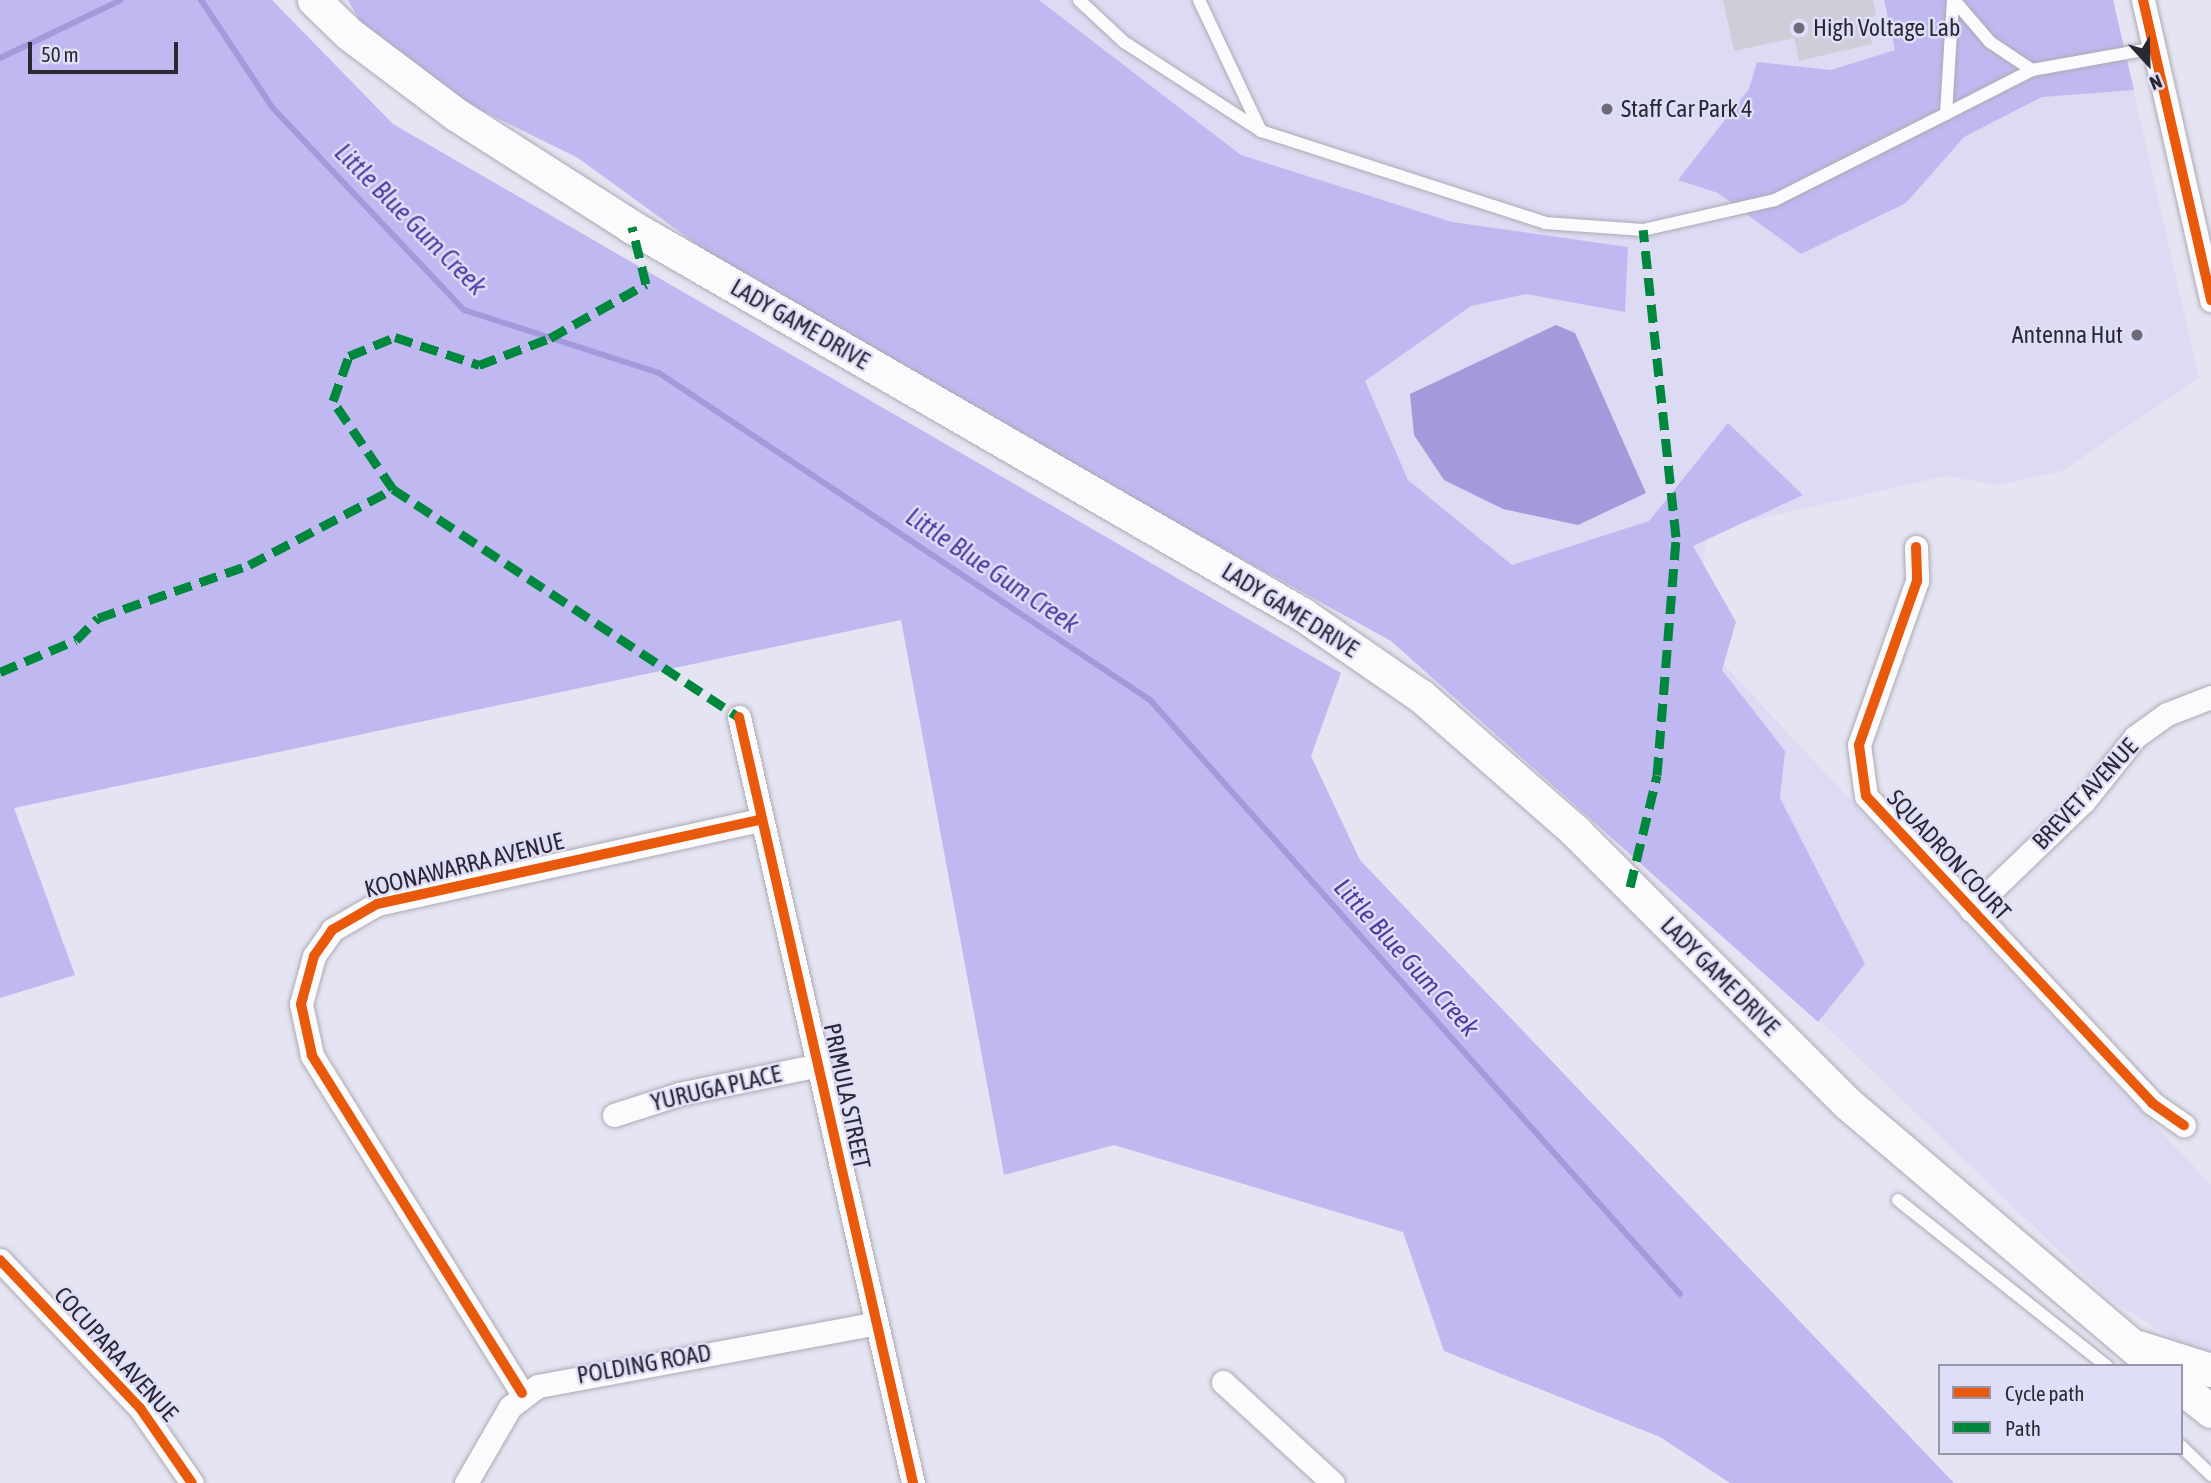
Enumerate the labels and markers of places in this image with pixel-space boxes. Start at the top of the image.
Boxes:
place label: High Voltage Lab [1813,14,1960,42]
marker: High Voltage Lab [1791,20,1807,36]
place label: Staff Car Park 4 [1621,95,1752,123]
marker: Staff Car Park 4 [1599,101,1615,117]
place label: Antenna Hut [2012,321,2123,349]
marker: Antenna Hut [2129,327,2145,343]

